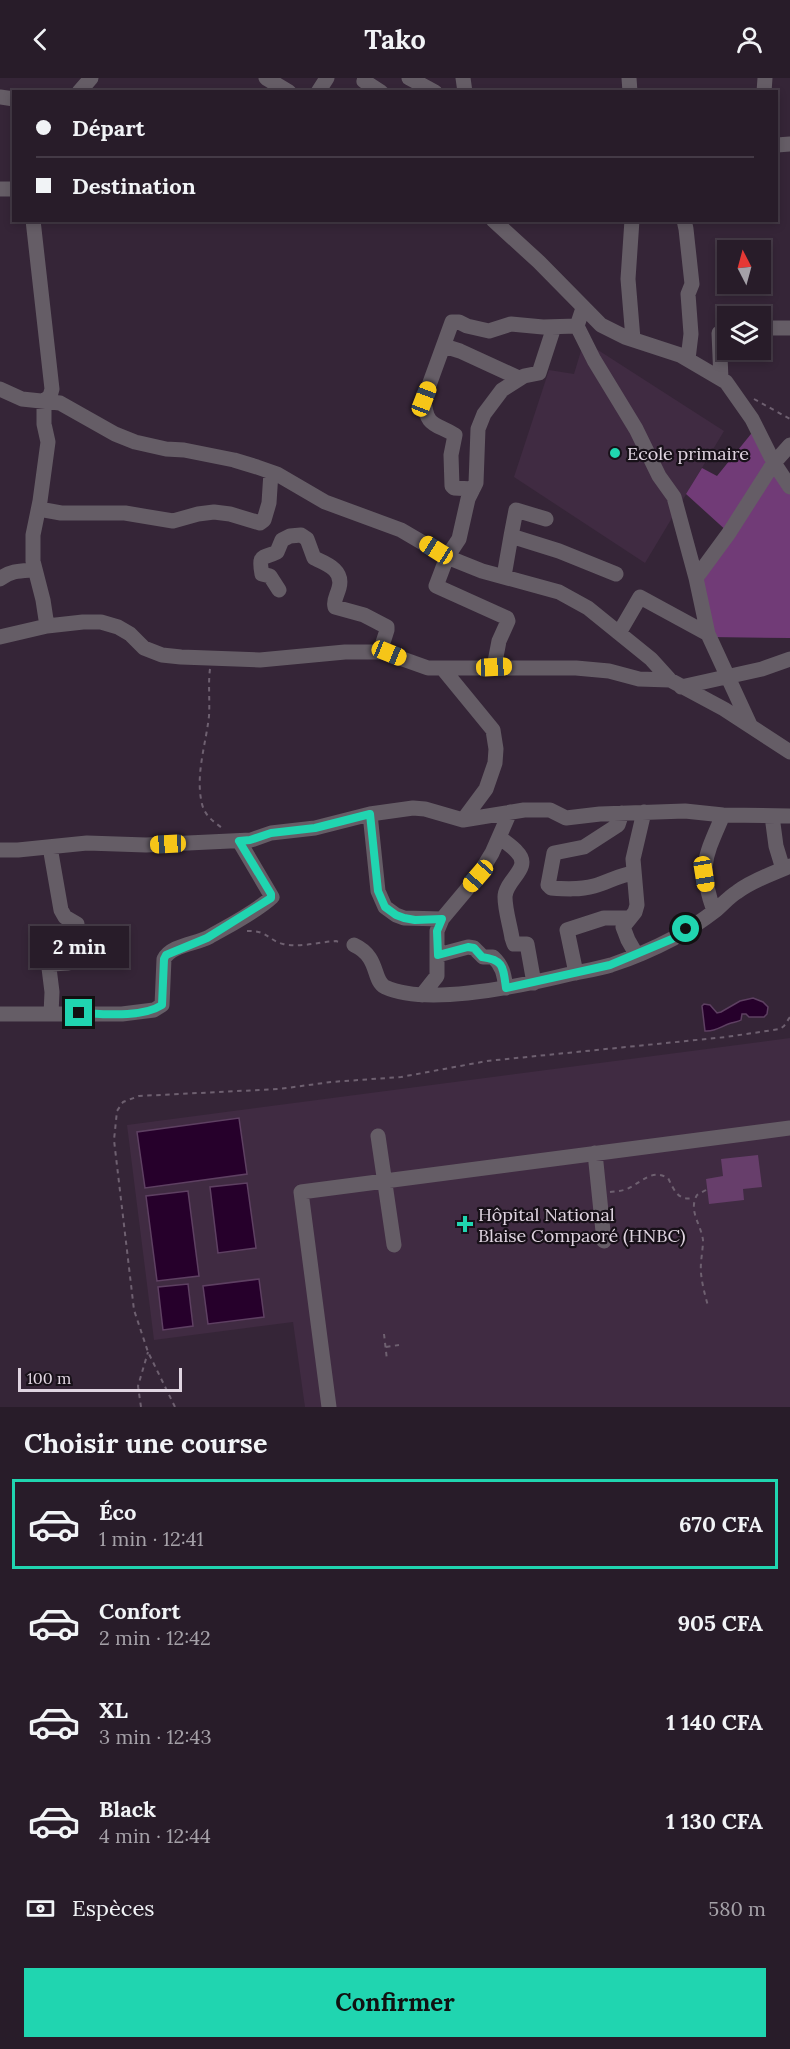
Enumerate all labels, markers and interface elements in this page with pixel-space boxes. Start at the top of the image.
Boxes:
text: Tako [364,22,426,56]
icon: back [24,23,57,56]
icon: person [733,23,766,56]
text: Départ [72,114,145,142]
text: Destination [72,172,196,200]
north arrow [717,240,771,294]
map controls [717,240,771,360]
button: layers [717,306,771,360]
car [409,379,439,419]
place label: Ecole primaire [627,442,749,465]
marker: Ecole primaire [608,446,622,460]
car [416,533,456,567]
car [369,638,409,668]
car [476,657,512,677]
car [150,834,186,854]
car [692,855,716,893]
car [459,857,497,895]
route start [672,915,699,942]
callout: 2 min [29,926,128,968]
text: 2 min [53,934,106,959]
route end [65,999,92,1026]
place label: Hôpital National Blaise Compaoré (HNBC) [478,1203,686,1247]
marker: Hôpital National Blaise Compaoré (HNBC) [456,1215,474,1233]
scale bar [18,1365,182,1392]
text: 100 m [27,1368,71,1388]
text: Choisir une course [24,1426,267,1460]
icon: car [27,1497,81,1551]
text: Éco [99,1498,136,1526]
text: 670 CFA [679,1510,763,1538]
text: 1 min · 12:41 [99,1526,204,1551]
icon: car [27,1596,81,1650]
text: Confort [99,1597,181,1625]
text: 905 CFA [677,1609,763,1637]
text: 2 min · 12:42 [99,1625,211,1650]
icon: car [27,1695,81,1749]
text: XL [99,1696,128,1724]
text: 1 140 CFA [666,1708,763,1736]
text: 3 min · 12:43 [99,1724,212,1749]
icon: car [27,1794,81,1848]
text: Black [99,1795,156,1823]
text: 1 130 CFA [666,1807,763,1835]
text: 4 min · 12:44 [99,1823,211,1848]
icon: cash [24,1892,57,1925]
text: Espèces [72,1894,155,1922]
text: 580 m [708,1896,766,1921]
button: Confirmer [24,1968,766,2037]

